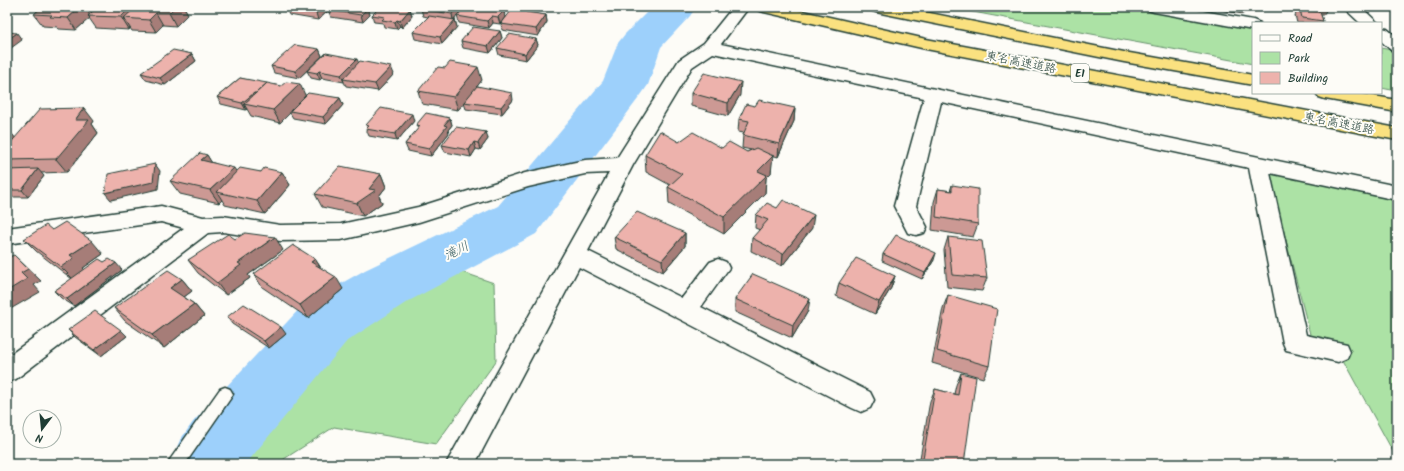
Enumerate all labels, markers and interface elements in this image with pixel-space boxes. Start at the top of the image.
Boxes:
legend [1252,22,1382,94]
text: Road [1288,29,1313,48]
street label: 東名高速道路 [984,46,1058,79]
text: Park [1288,49,1310,68]
road number: E1 [1071,64,1089,82]
text: Building [1288,69,1328,88]
street label: 東名高速道路 [1302,107,1376,140]
water label: 滝川 [440,236,473,267]
north arrow [22,409,62,449]
text: N [34,428,45,447]

